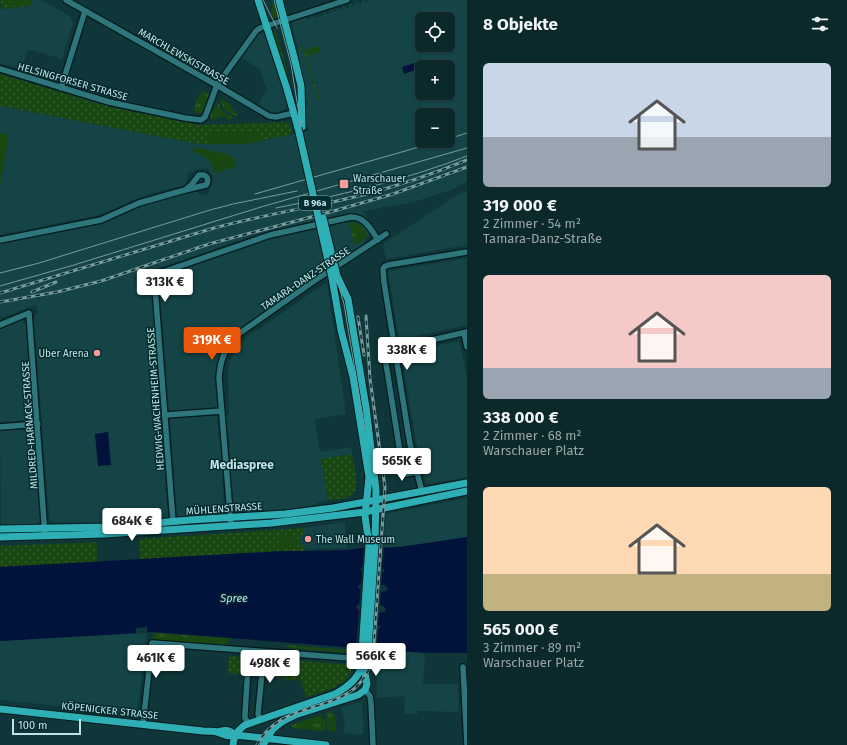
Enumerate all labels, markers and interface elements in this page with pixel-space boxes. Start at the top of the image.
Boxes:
map controls [415,12,455,148]
button: locate [415,12,455,52]
icon: filters [809,13,831,35]
text: 8 Objekte [483,14,558,35]
street label: MARCHLEWSKISTRASSE [136,26,231,88]
street label: HELSINGFORSER STRASSE [16,60,129,103]
button: + [415,60,455,100]
icon: home [621,89,693,161]
button: − [415,108,455,148]
place label: Warschauer Straße [353,173,406,197]
marker: Warschauer Straße [338,178,350,190]
text: 319 000 € [483,195,557,216]
road number: B 96a [299,196,331,210]
text: 2 Zimmer · 54 m² [483,216,581,231]
text: Tamara-Danz-Straße [483,231,602,246]
street label: TAMARA-DANZ-STRASSE [259,244,352,313]
pin: 313K € [132,269,198,303]
text: 313K € [146,274,184,289]
icon: home [621,301,693,373]
street label: HEDWIG-WACHENHEIM-STRASSE [145,327,167,471]
pin: 319K € [179,327,245,361]
text: 319K € [193,332,231,347]
pin: 338K € [374,337,440,371]
text: 338K € [387,342,427,357]
place label: Uber Arena [38,348,89,360]
marker: Uber Arena [92,348,102,358]
street label: MILDRED-HARNACK-STRASSE [20,361,40,489]
text: 338 000 € [483,407,559,428]
text: 2 Zimmer · 68 m² [483,428,582,443]
text: Warschauer Platz [483,443,584,458]
pin: 565K € [369,448,435,482]
text: 565K € [382,453,422,468]
district label: Mediaspree [210,458,274,472]
street label: MÜHLENSTRASSE [185,498,263,518]
pin: 684K € [99,508,165,542]
text: 684K € [111,513,153,528]
icon: home [621,513,693,585]
marker: The Wall Museum [303,534,313,544]
place label: The Wall Museum [316,534,395,546]
water label: Spree [219,592,248,605]
text: 565 000 € [483,619,559,640]
text: 3 Zimmer · 89 m² [483,640,581,655]
pin: 566K € [343,643,409,677]
pin: 461K € [123,645,189,679]
text: 566K € [356,648,396,663]
text: 461K € [137,650,175,665]
pin: 498K € [237,650,303,684]
text: 498K € [250,655,290,670]
text: Warschauer Platz [483,655,584,670]
street label: KÖPENICKER STRASSE [61,698,159,722]
scale bar [12,717,81,736]
text: 100 m [18,719,47,732]

